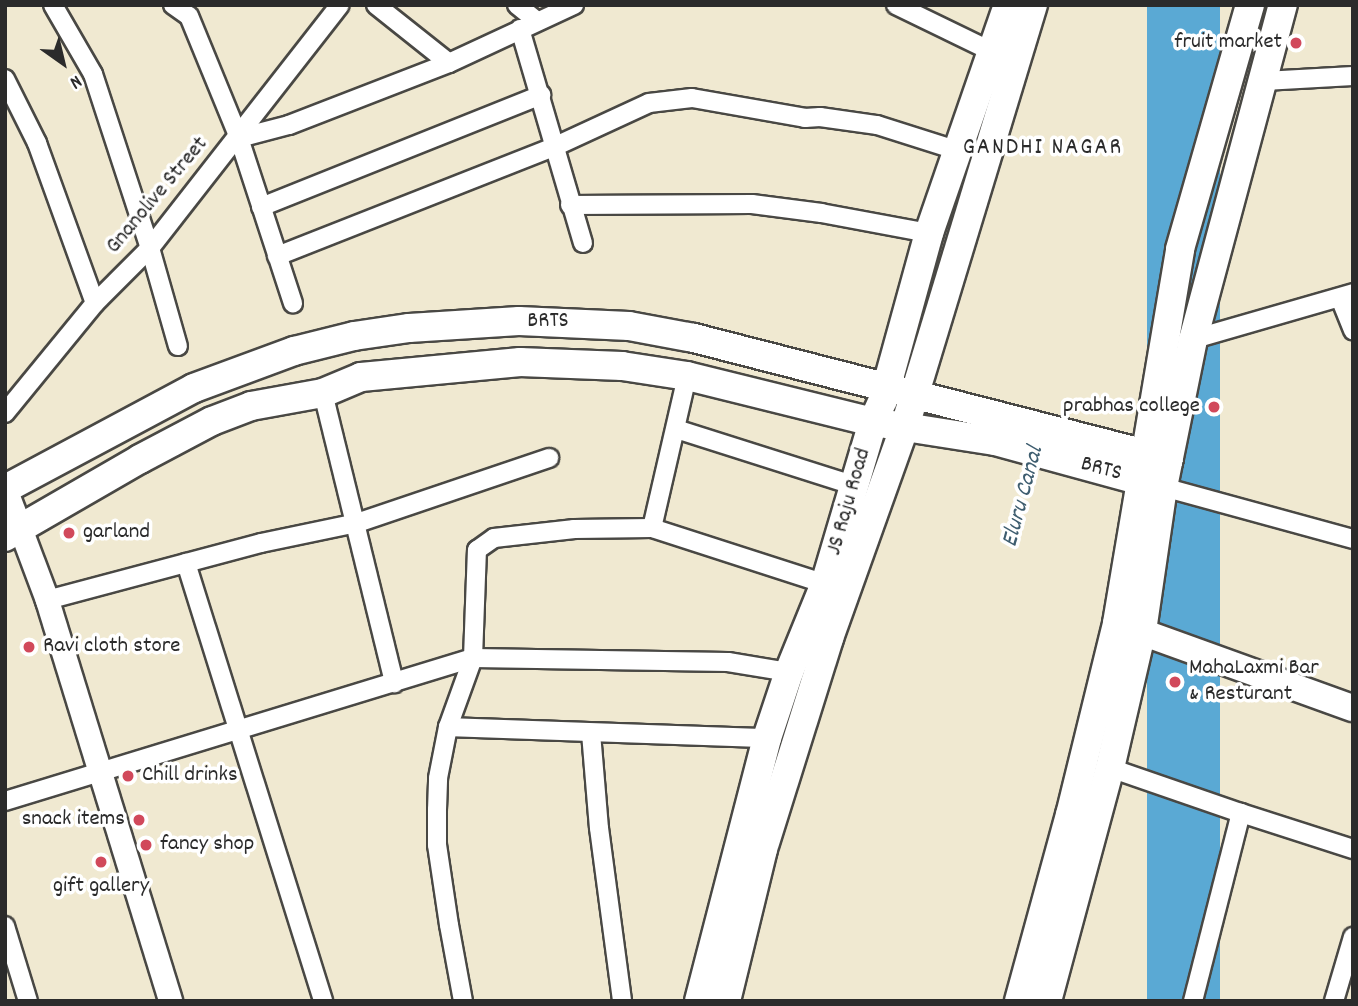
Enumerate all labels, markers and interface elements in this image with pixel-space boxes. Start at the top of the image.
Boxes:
north arrow [28,28,98,98]
place label: fruit market [1174,29,1282,57]
marker: fruit market [1288,35,1304,51]
text: N [64,67,86,95]
street label: Gnanolive Street [101,132,215,260]
district label: GANDHI NAGAR [964,135,1122,163]
street label: BRTS [527,308,569,336]
place label: prabhas college [1063,393,1200,421]
marker: prabhas college [1206,399,1222,415]
water label: Eluru Canal [997,444,1051,550]
street label: JS Raju Road [822,445,878,559]
street label: BRTS [1077,451,1125,489]
place label: garland [83,519,150,547]
marker: garland [61,525,77,541]
place label: Ravi cloth store [43,633,180,661]
marker: Ravi cloth store [21,639,37,655]
place label: MahaLaxmi Bar & Resturant [1189,655,1319,709]
marker: MahaLaxmi Bar & Resturant [1167,674,1183,690]
place label: Chill drinks [142,762,238,790]
marker: Chill drinks [120,768,136,784]
place label: snack items [22,806,125,834]
marker: snack items [131,812,147,828]
place label: fancy shop [160,831,254,859]
marker: fancy shop [138,837,154,853]
marker: gift gallery [93,854,109,870]
place label: gift gallery [53,873,149,901]

